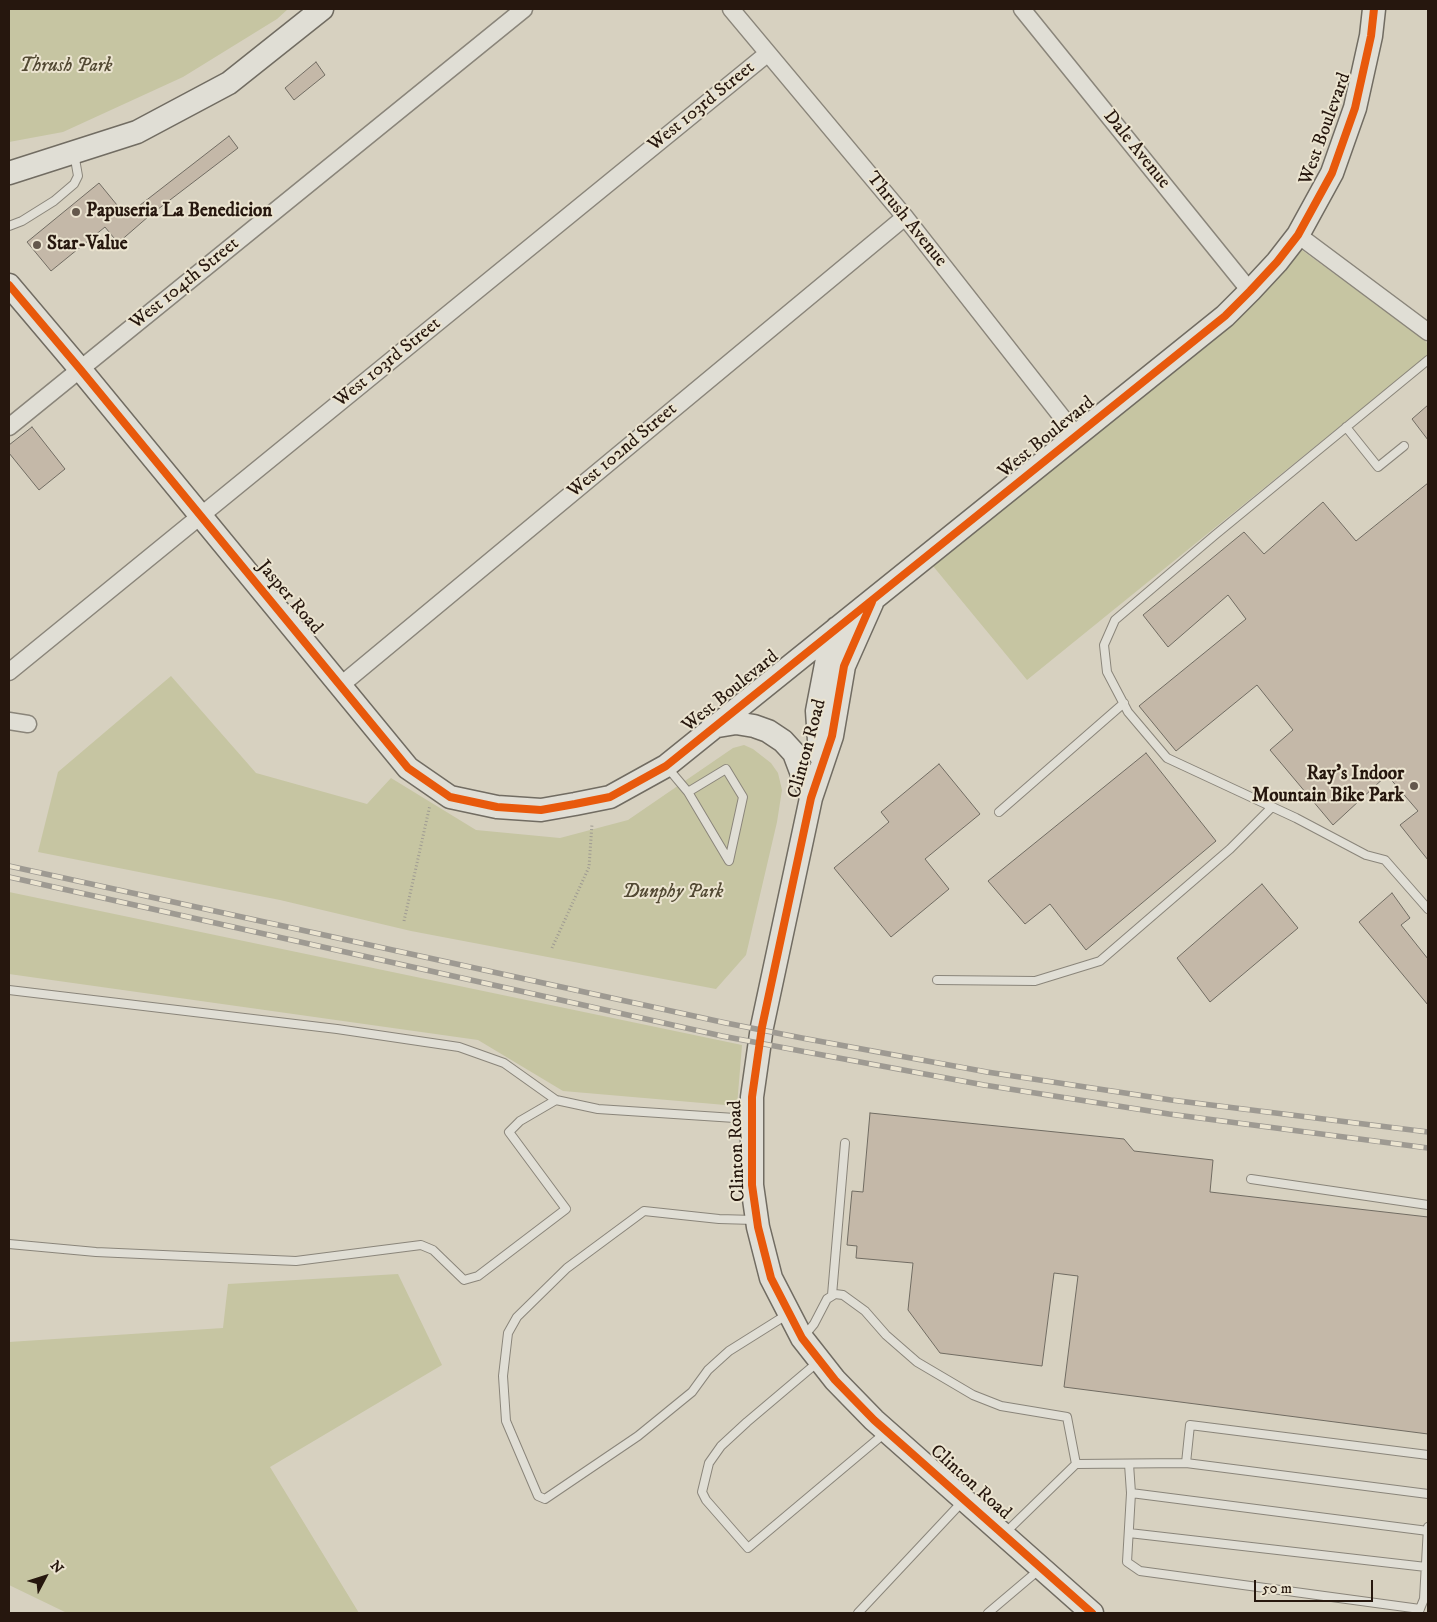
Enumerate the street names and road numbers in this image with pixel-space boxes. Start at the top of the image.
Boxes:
street label: West 103rd Street [644,57,760,157]
street label: West Boulevard [1295,70,1357,188]
street label: Dale Avenue [1097,106,1175,194]
street label: Thrush Avenue [861,168,951,272]
street label: West 104th Street [126,233,244,335]
street label: West 103rd Street [330,313,446,413]
street label: West Boulevard [994,392,1100,484]
street label: West 102nd Street [564,399,682,503]
street label: Jasper Road [252,556,326,640]
street label: West Boulevard [678,646,784,738]
street label: Clinton Road [784,697,832,801]
street label: Clinton Road [725,1100,751,1202]
street label: Clinton Road [925,1440,1015,1526]

